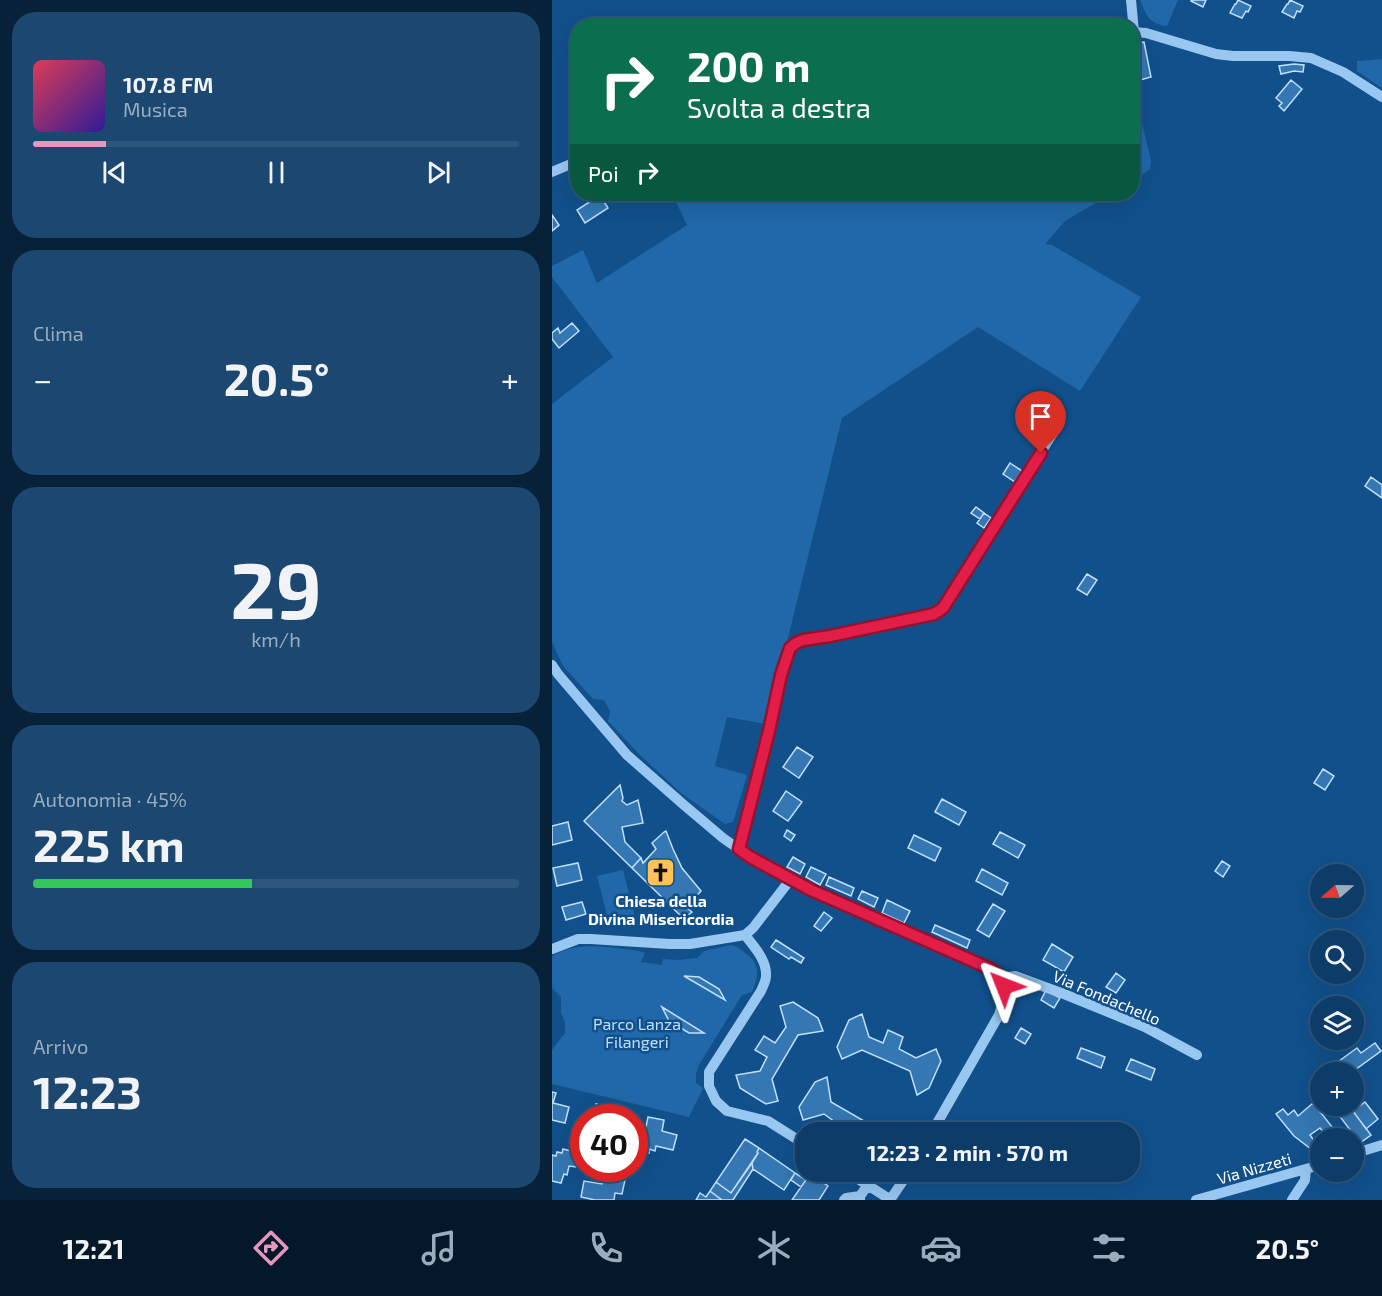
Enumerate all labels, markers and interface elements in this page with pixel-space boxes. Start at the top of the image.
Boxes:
text: 200 m [687,40,810,90]
icon: right [588,42,666,120]
text: 107.8 FM [123,71,213,97]
text: Svolta a destra [687,91,871,123]
text: Musica [123,97,188,121]
icon: previous [98,156,131,189]
icon: pause [260,156,293,189]
icon: next [422,156,455,189]
icon: right [631,156,664,189]
text: Poi [588,160,619,186]
text: Clima [33,321,84,345]
text: 20.5° [224,351,329,405]
text: − [33,359,52,399]
text: + [501,359,519,399]
pin [1015,391,1066,453]
icon: arrive [1024,400,1057,433]
text: 29 [230,541,322,635]
text: km/h [251,627,301,651]
text: Autonomia · 45% [33,787,187,811]
text: 225 km [33,817,185,871]
church icon: Chiesa della Divina Misericordia [645,856,677,888]
north arrow [1310,864,1364,918]
map controls [1310,864,1364,1182]
place label: Chiesa della Divina Misericordia [588,891,734,928]
button: search [1310,930,1364,984]
position arrow [972,954,1036,1018]
street label: Via Fondachello [1050,966,1164,1028]
button: layers [1310,996,1364,1050]
park label: Parco Lanza Filangeri [593,1014,681,1051]
text: Arrivo [33,1034,88,1058]
button: + [1310,1062,1364,1116]
text: 12:23 [33,1064,142,1118]
speed limit sign: 40 [570,1104,648,1182]
button: − [1310,1128,1364,1182]
text: 12:23 · 2 min · 570 m [867,1139,1068,1165]
street label: Via Nizzeti [1215,1148,1293,1188]
icon: directions [250,1227,292,1269]
icon: music [418,1227,460,1269]
icon: phone [585,1227,627,1269]
icon: climate [753,1227,795,1269]
icon: car [920,1227,962,1269]
icon: filters [1088,1227,1130,1269]
text: 12:21 [63,1232,124,1264]
text: 20.5° [1256,1232,1319,1264]

